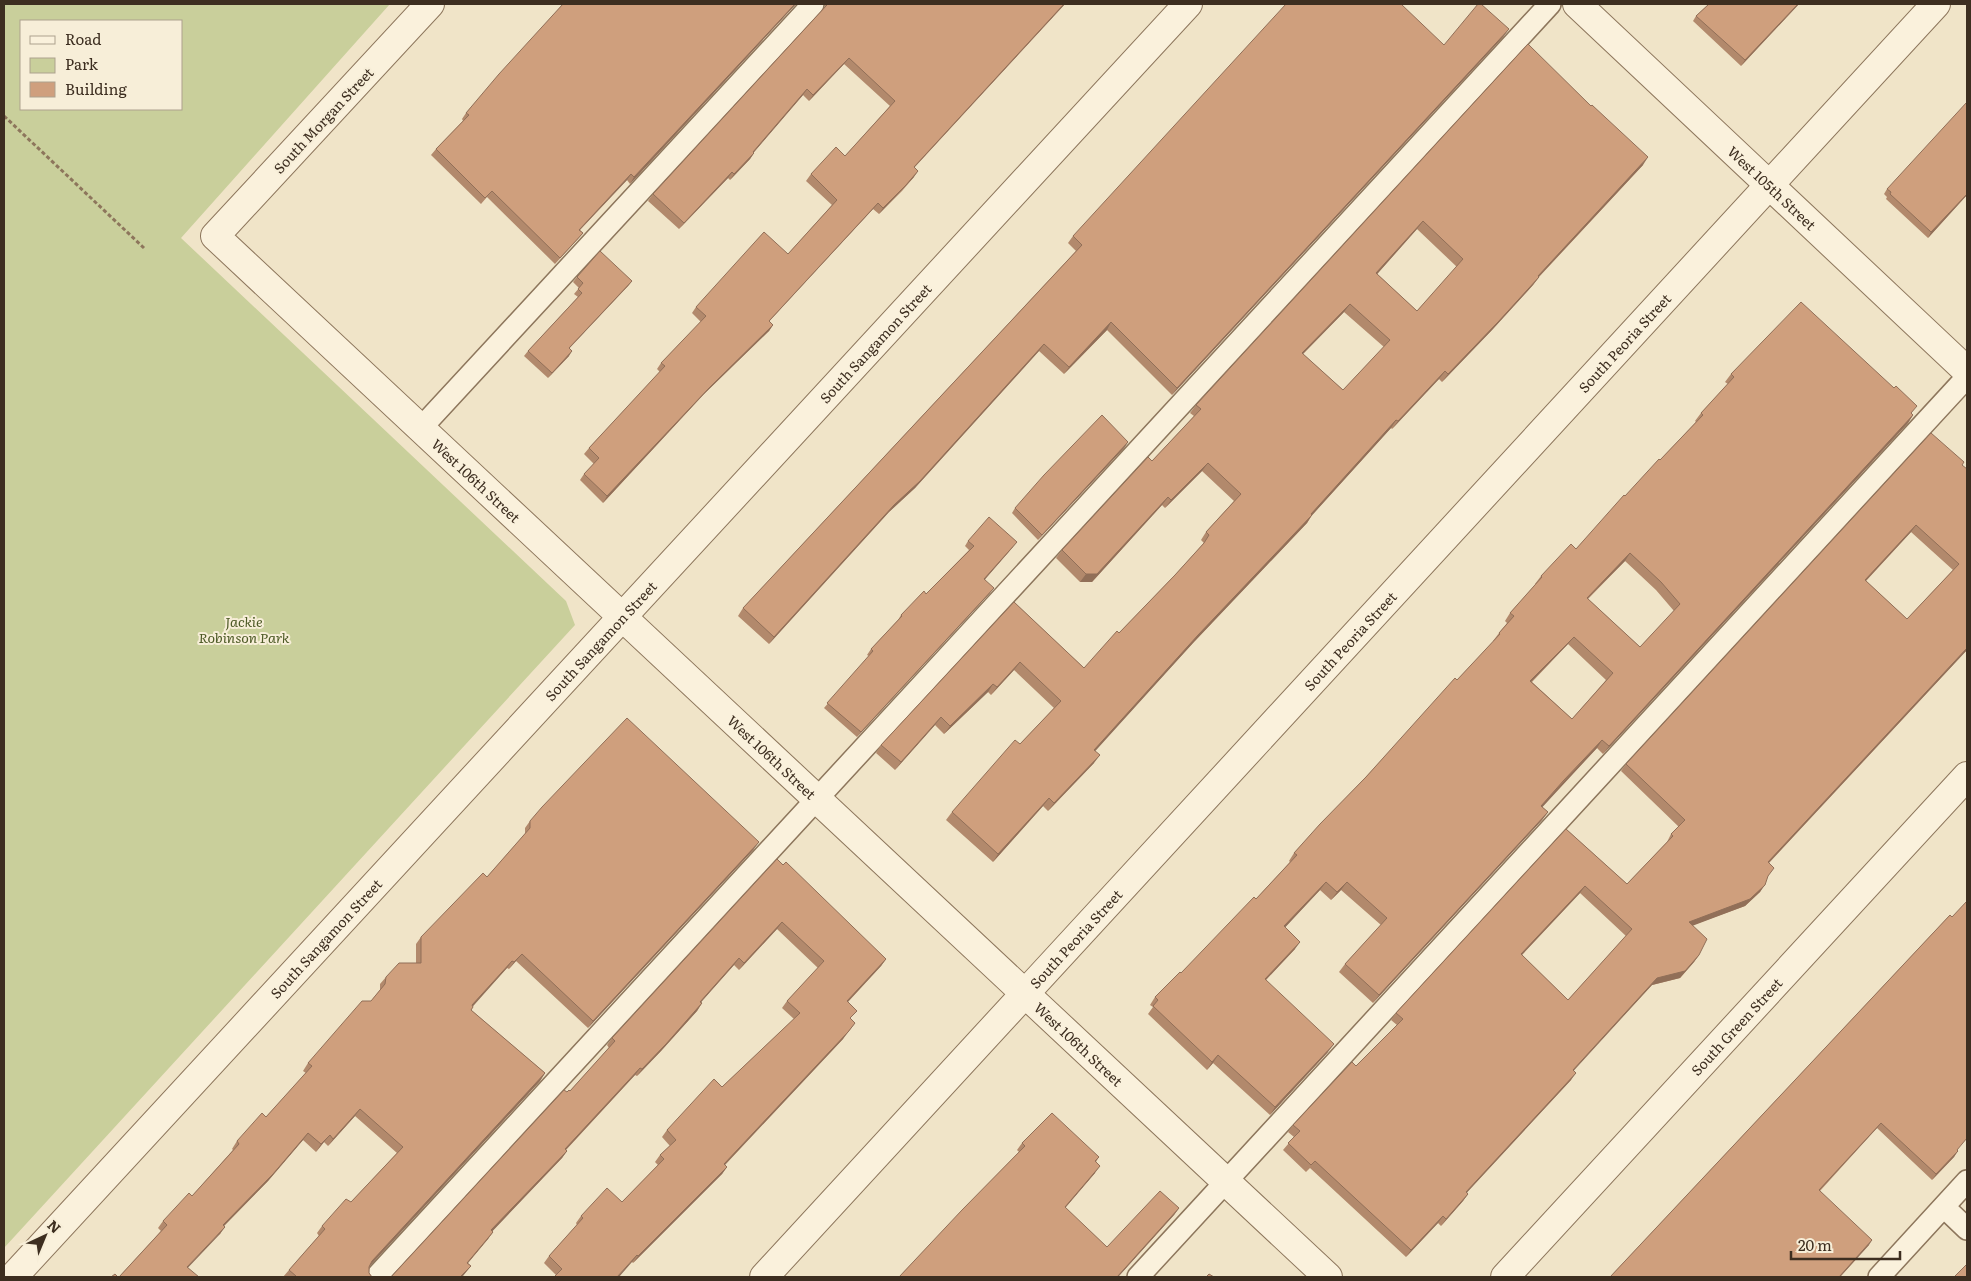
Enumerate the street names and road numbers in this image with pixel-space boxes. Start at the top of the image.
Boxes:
street label: South Morgan Street [269,62,378,177]
street label: West 105th Street [1724,141,1821,234]
street label: South Sangamon Street [815,278,936,407]
street label: South Peoria Street [1573,288,1675,397]
street label: West 106th Street [427,434,525,527]
street label: South Sangamon Street [540,576,661,705]
street label: South Peoria Street [1299,586,1401,695]
street label: West 106th Street [723,710,821,804]
street label: South Sangamon Street [265,874,386,1003]
street label: South Peoria Street [1025,884,1127,993]
street label: South Green Street [1686,973,1787,1080]
street label: West 106th Street [1030,997,1128,1091]

